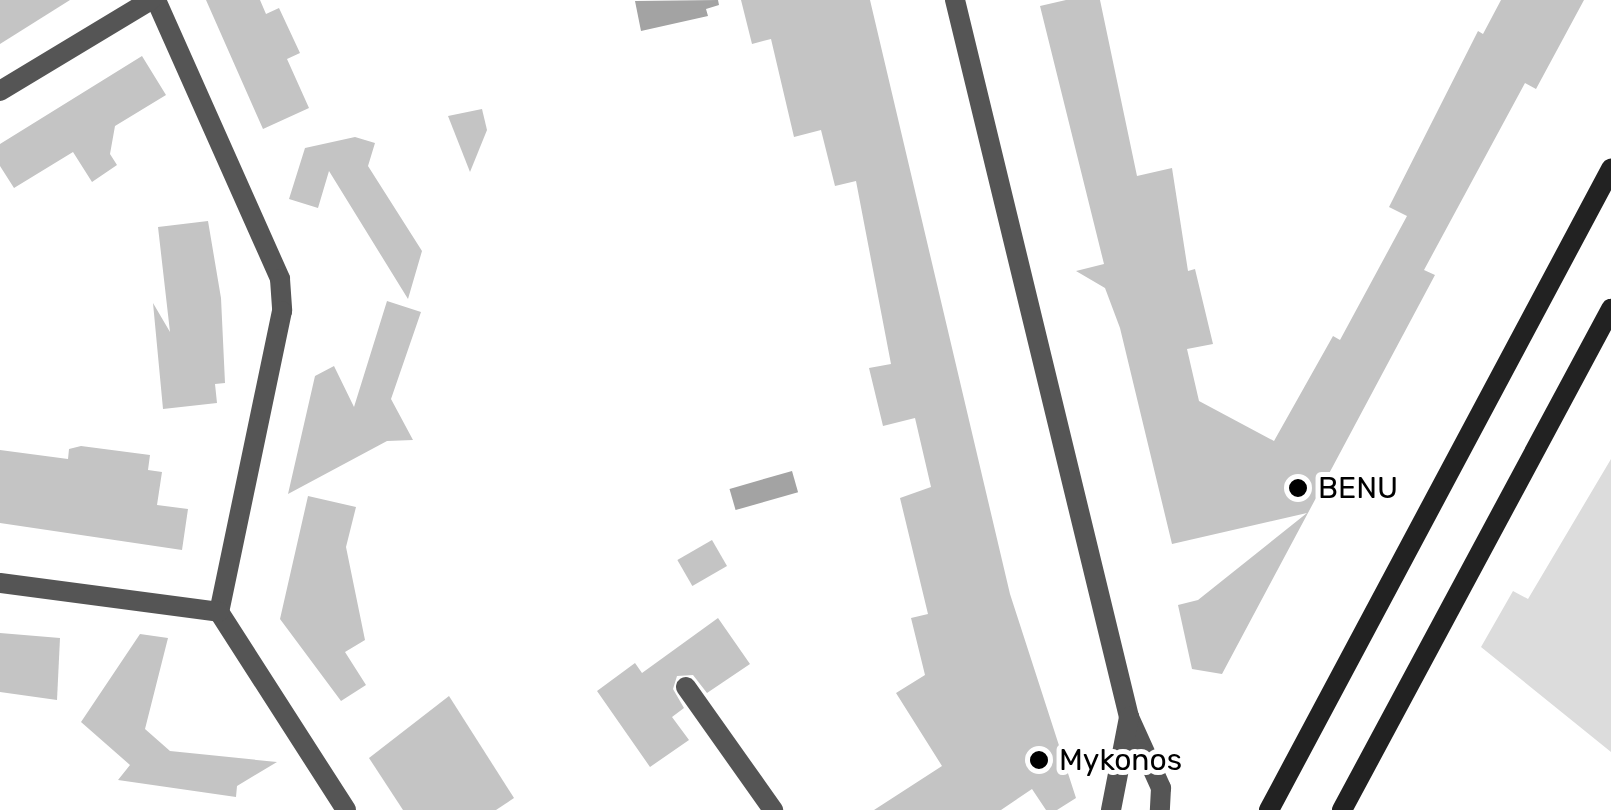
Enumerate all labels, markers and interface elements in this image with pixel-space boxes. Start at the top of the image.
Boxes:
place label: BENU [1318,470,1398,506]
marker: BENU [1287,477,1309,499]
place label: Mykonos [1059,742,1182,778]
marker: Mykonos [1028,749,1050,771]

